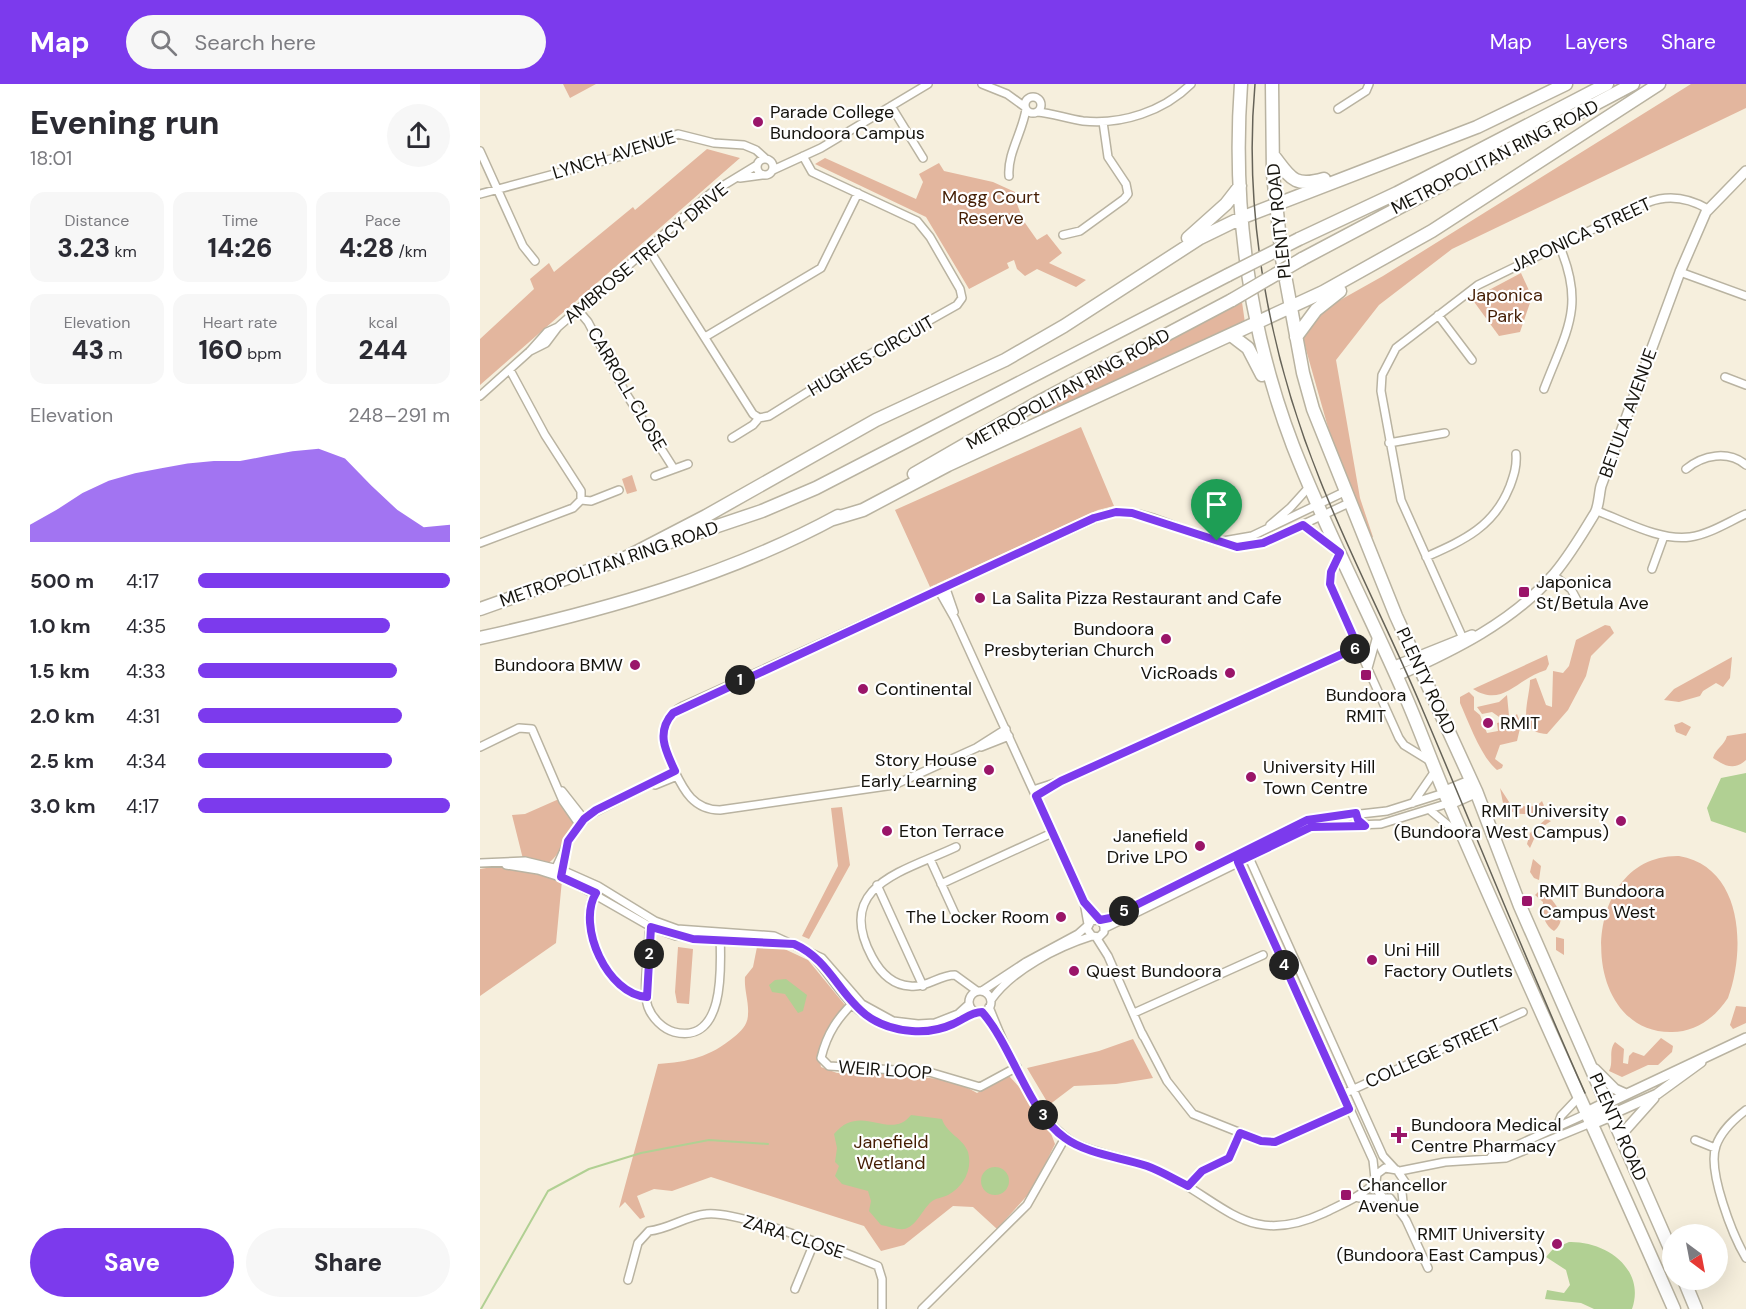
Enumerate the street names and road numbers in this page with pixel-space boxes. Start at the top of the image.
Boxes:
street label: METROPOLITAN RING ROAD [1387,94,1603,220]
street label: LYNCH AVENUE [550,125,678,185]
street label: PLENTY ROAD [1261,162,1297,280]
street label: AMBROSE TREACY DRIVE [559,177,733,329]
street label: JAPONICA STREET [1507,192,1655,278]
street label: HUGHES CIRCUIT [803,310,939,402]
street label: CARROLL CLOSE [582,323,672,455]
street label: METROPOLITAN RING ROAD [962,323,1174,455]
street label: BETULA AVENUE [1593,345,1663,481]
street label: METROPOLITAN RING ROAD [496,515,722,613]
street label: PLENTY ROAD [1391,623,1461,739]
street label: COLLEGE STREET [1361,1012,1505,1094]
street label: WEIR LOOP [837,1055,933,1085]
street label: PLENTY ROAD [1583,1069,1653,1185]
street label: ZARA CLOSE [740,1209,848,1265]

